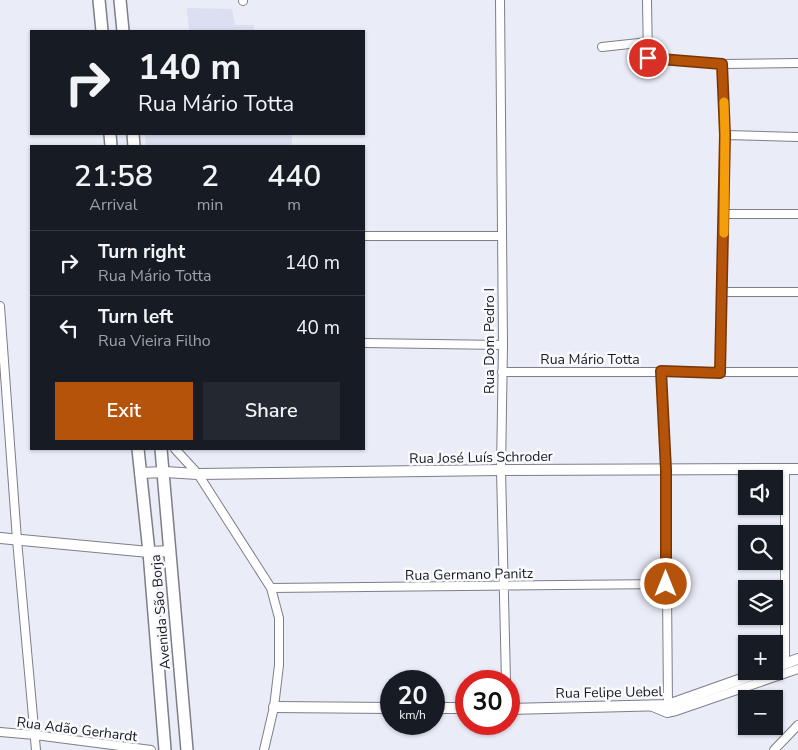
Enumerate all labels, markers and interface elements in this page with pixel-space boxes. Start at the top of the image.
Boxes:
pin [627,37,669,79]
text: 140 m [138,44,241,91]
icon: arrive [634,44,662,72]
icon: right [55,50,120,115]
text: Rua Mário Totta [138,89,294,119]
text: 21:58 [74,156,153,197]
text: 2 [201,156,219,197]
text: 440 [267,156,321,197]
text: Arrival [89,194,137,216]
text: min [197,194,223,216]
text: m [287,194,301,216]
text: Turn right [98,239,185,265]
icon: right [55,249,83,277]
text: 140 m [285,250,340,276]
text: Rua Mário Totta [98,265,212,287]
street label: Rua Dom Pedro I [480,288,499,394]
text: Turn left [98,304,173,330]
icon: left [55,314,83,342]
text: 40 m [296,315,340,341]
text: Rua Vieira Filho [98,330,211,352]
street label: Rua Mário Totta [540,350,640,369]
button: Exit [55,382,193,440]
button: Share [203,382,340,440]
street label: Rua José Luís Schroder [409,447,553,468]
map controls [738,470,783,735]
button: sound [738,470,783,515]
button: search [738,525,783,570]
street label: Avenida São Borja [146,554,175,670]
position arrow [639,557,691,609]
street label: Rua Germano Panitz [405,564,534,585]
button: layers [738,580,783,625]
button: + [738,635,783,680]
speed limit sign: 30 [455,670,520,735]
text: 20 [397,679,428,713]
street label: Rua Felipe Uebel [555,682,664,703]
button: − [738,690,783,735]
text: km/h [399,707,426,723]
street label: Rua Adão Gerhardt [16,713,138,746]

